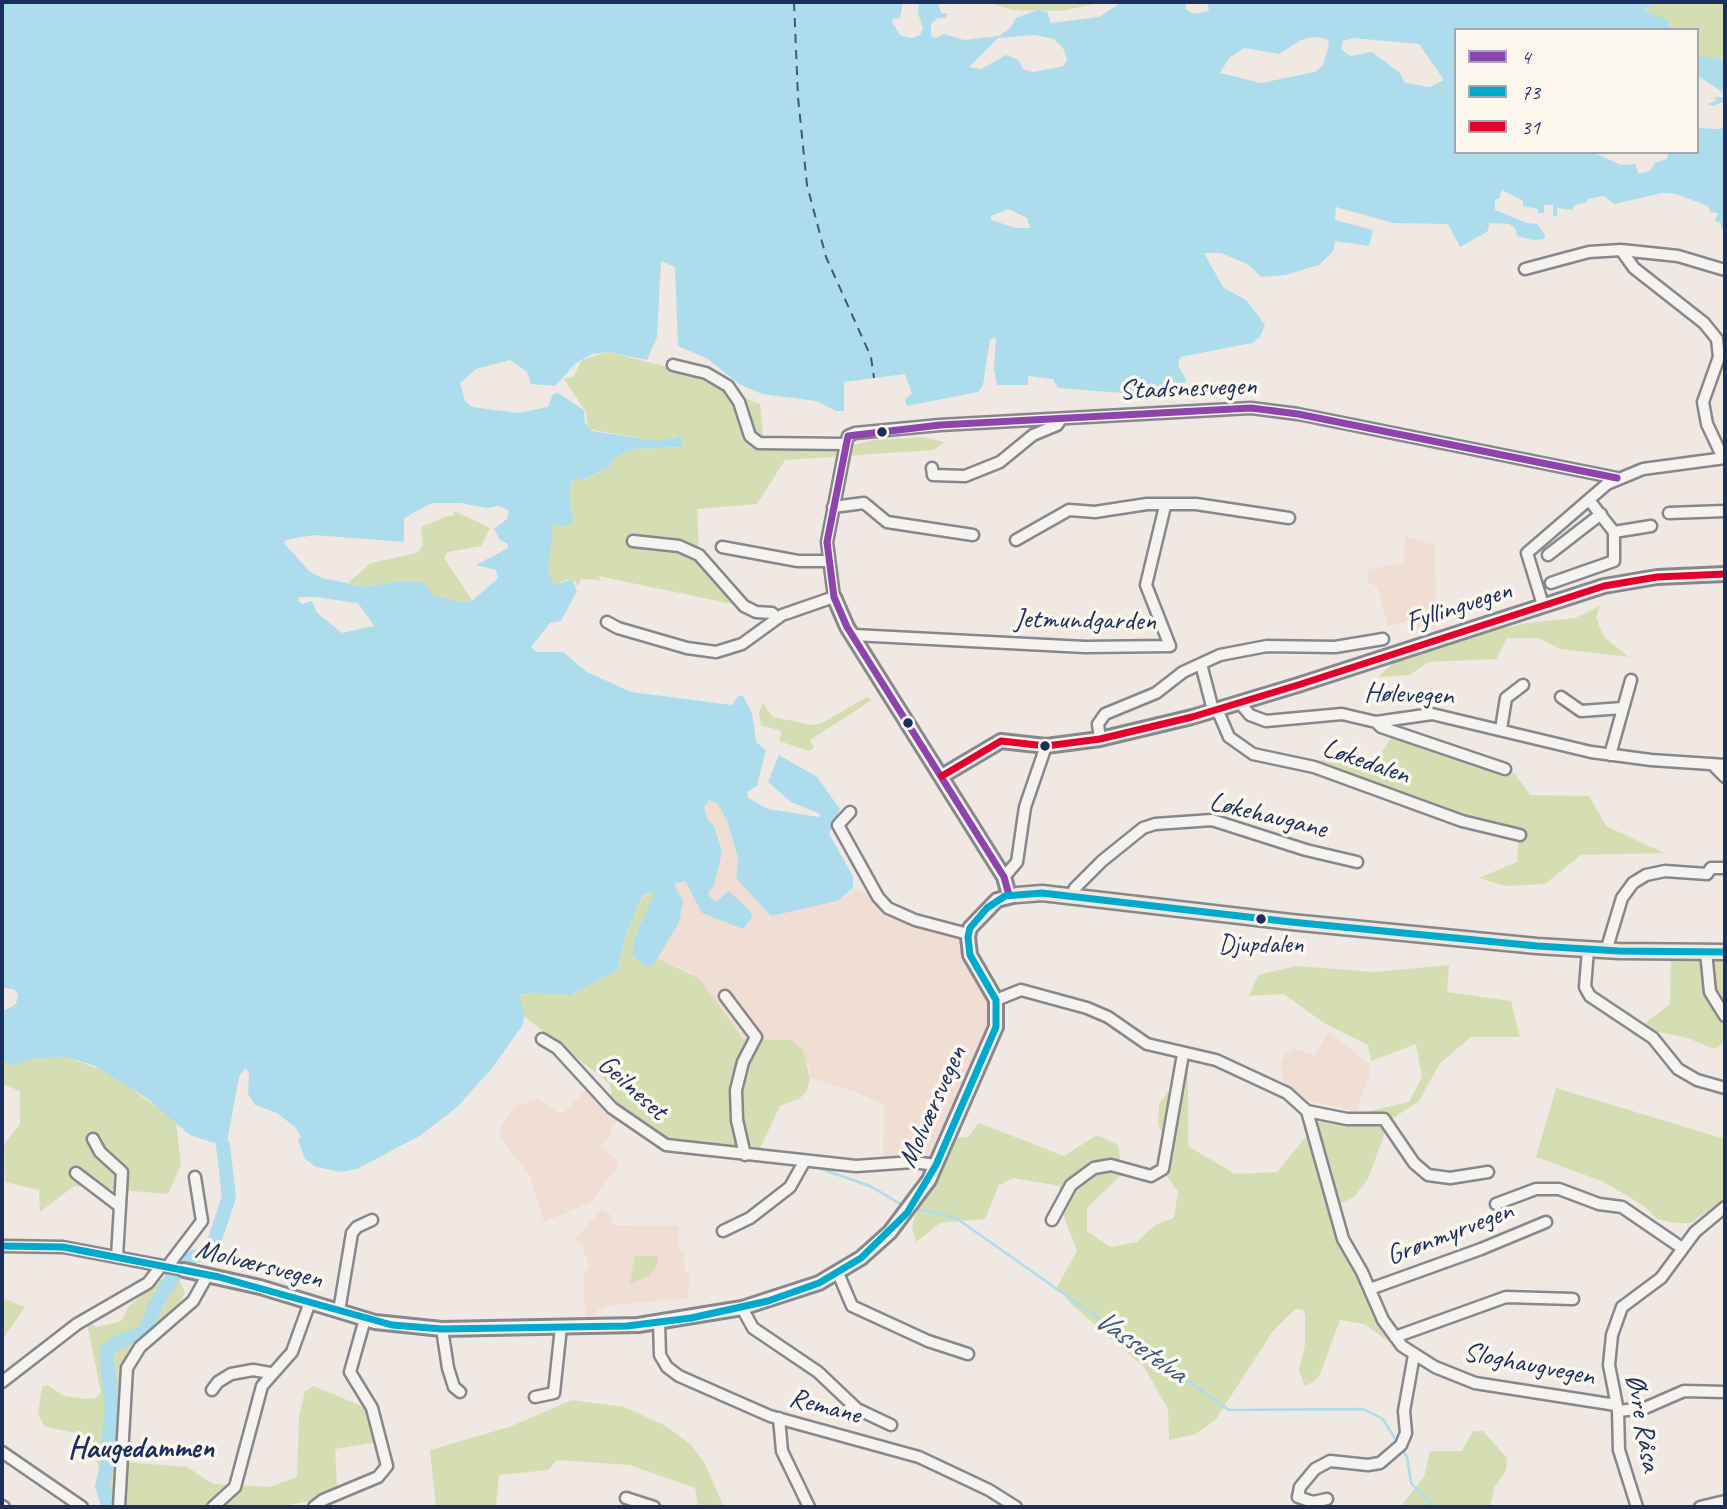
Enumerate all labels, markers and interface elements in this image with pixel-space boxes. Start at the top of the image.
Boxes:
legend [1454,28,1699,154]
text: 4 [1521,44,1530,70]
text: 73 [1521,79,1540,105]
text: 31 [1521,114,1540,140]
street label: Stadsnesvegen [1119,370,1257,408]
unlabelled marker [875,425,889,439]
street label: Fyllingvegen [1402,574,1516,640]
street label: Jetmundgarden [1014,603,1156,639]
street label: Hølevegen [1364,677,1454,713]
unlabelled marker [901,716,915,730]
street label: Løkedalen [1318,731,1414,793]
unlabelled marker [1038,739,1052,753]
street label: Løkehaugane [1206,785,1330,847]
marker: Djupdalen [1254,912,1268,926]
place label: Djupdalen [1219,929,1303,961]
street label: Molværsvegen [891,1041,975,1173]
street label: Geilneset [590,1048,674,1128]
street label: Grønmyrvegen [1382,1194,1518,1274]
street label: Molværsvegen [192,1233,326,1297]
water label: Vassetelva [1087,1302,1193,1392]
street label: Sloghaugvegen [1461,1336,1597,1394]
street label: Øvre Råsa [1617,1372,1667,1474]
street label: Remane [786,1381,864,1433]
district label: Haugedammen [68,1431,214,1467]

